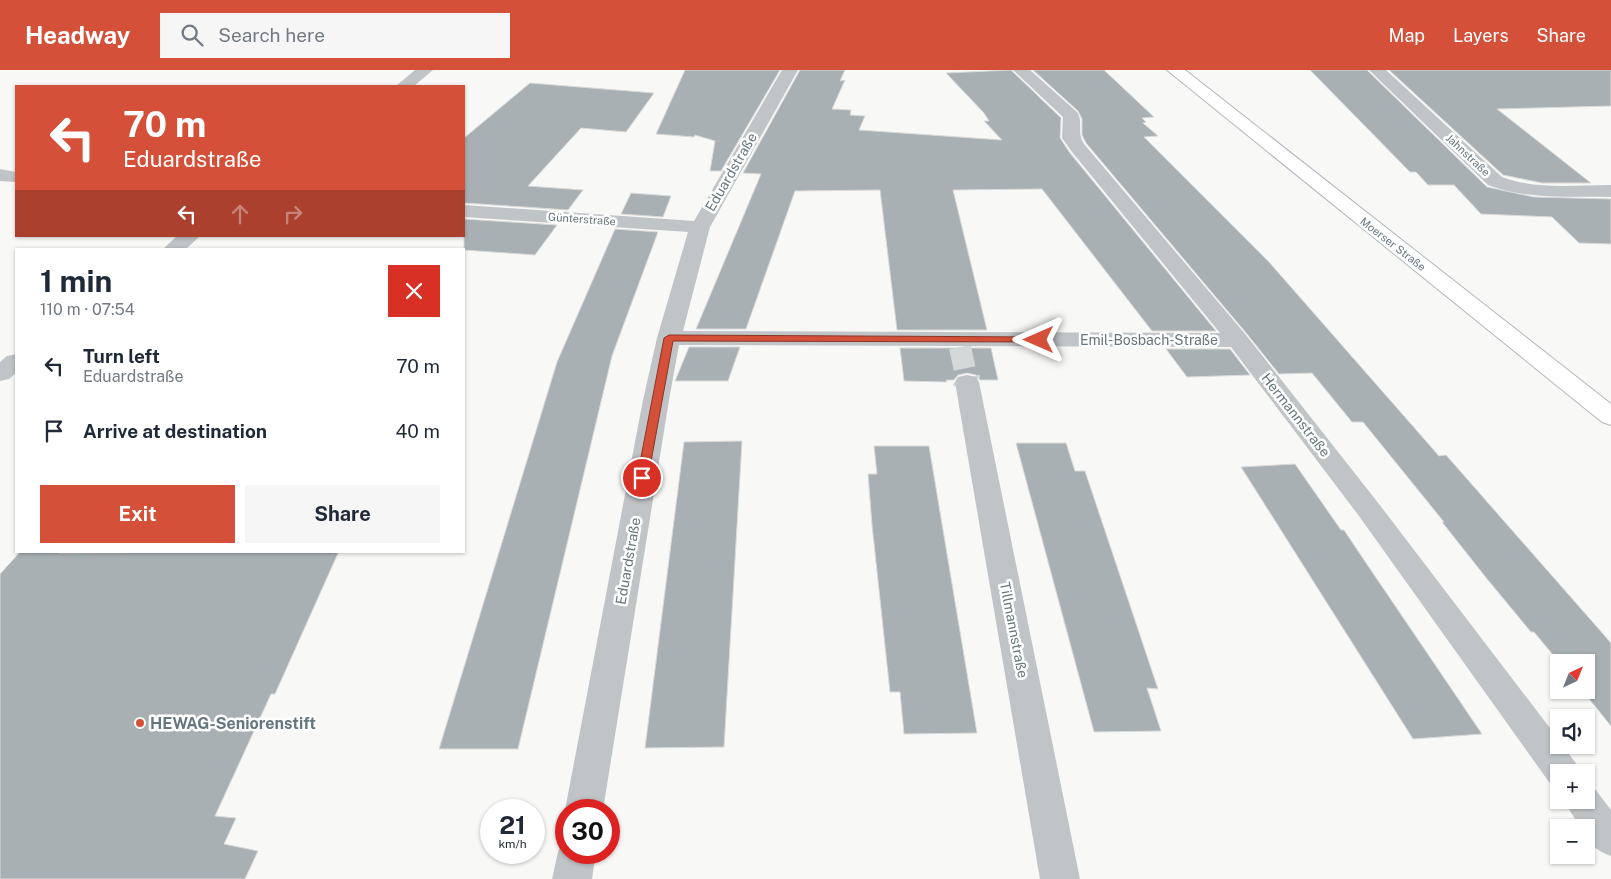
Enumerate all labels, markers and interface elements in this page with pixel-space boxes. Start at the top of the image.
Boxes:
search box [160,13,510,58]
text: Headway [25,21,130,49]
icon: search [178,21,206,49]
text: Search here [218,24,325,46]
text: Map [1389,25,1425,46]
text: Layers [1453,25,1509,46]
text: Share [1537,25,1586,46]
text: 70 m [123,104,206,145]
icon: left [40,105,105,170]
street label: Eduardstraße [702,130,760,214]
street label: Jahnstraße [1444,132,1492,178]
text: Eduardstraße [123,146,261,172]
icon: left [173,200,201,228]
icon: ahead [226,200,254,228]
icon: right [279,200,307,228]
street label: Günterstraße [548,211,616,227]
street label: Moerser Straße [1358,215,1428,273]
text: 1 min [40,263,112,299]
button: close [388,265,440,317]
text: 110 m · 07:54 [40,300,135,319]
position arrow [1012,313,1064,365]
street label: Emil-Bosbach-Straße [1080,332,1218,348]
text: Turn left [83,345,160,367]
icon: left [40,352,68,380]
text: 70 m [396,355,440,377]
text: Eduardstraße [83,367,184,386]
street label: Hermannstraße [1258,370,1334,460]
icon: arrive [40,417,68,445]
text: Arrive at destination [83,420,267,442]
text: 40 m [395,420,440,442]
pin [621,457,663,499]
icon: arrive [628,464,656,492]
button: Exit [40,485,235,543]
button: Share [245,485,440,543]
street label: Eduardstraße [612,516,644,606]
street label: Tillmannstraße [997,581,1031,679]
north arrow [1550,654,1595,699]
map controls [1550,654,1595,864]
button: sound [1550,709,1595,754]
place label: HEWAG-Seniorenstift [150,714,316,733]
marker: HEWAG-Seniorenstift [134,717,146,729]
button: + [1550,764,1595,809]
speed limit sign: 30 [555,799,620,864]
text: 21 [499,810,526,840]
button: − [1550,819,1595,864]
text: km/h [498,837,527,851]

